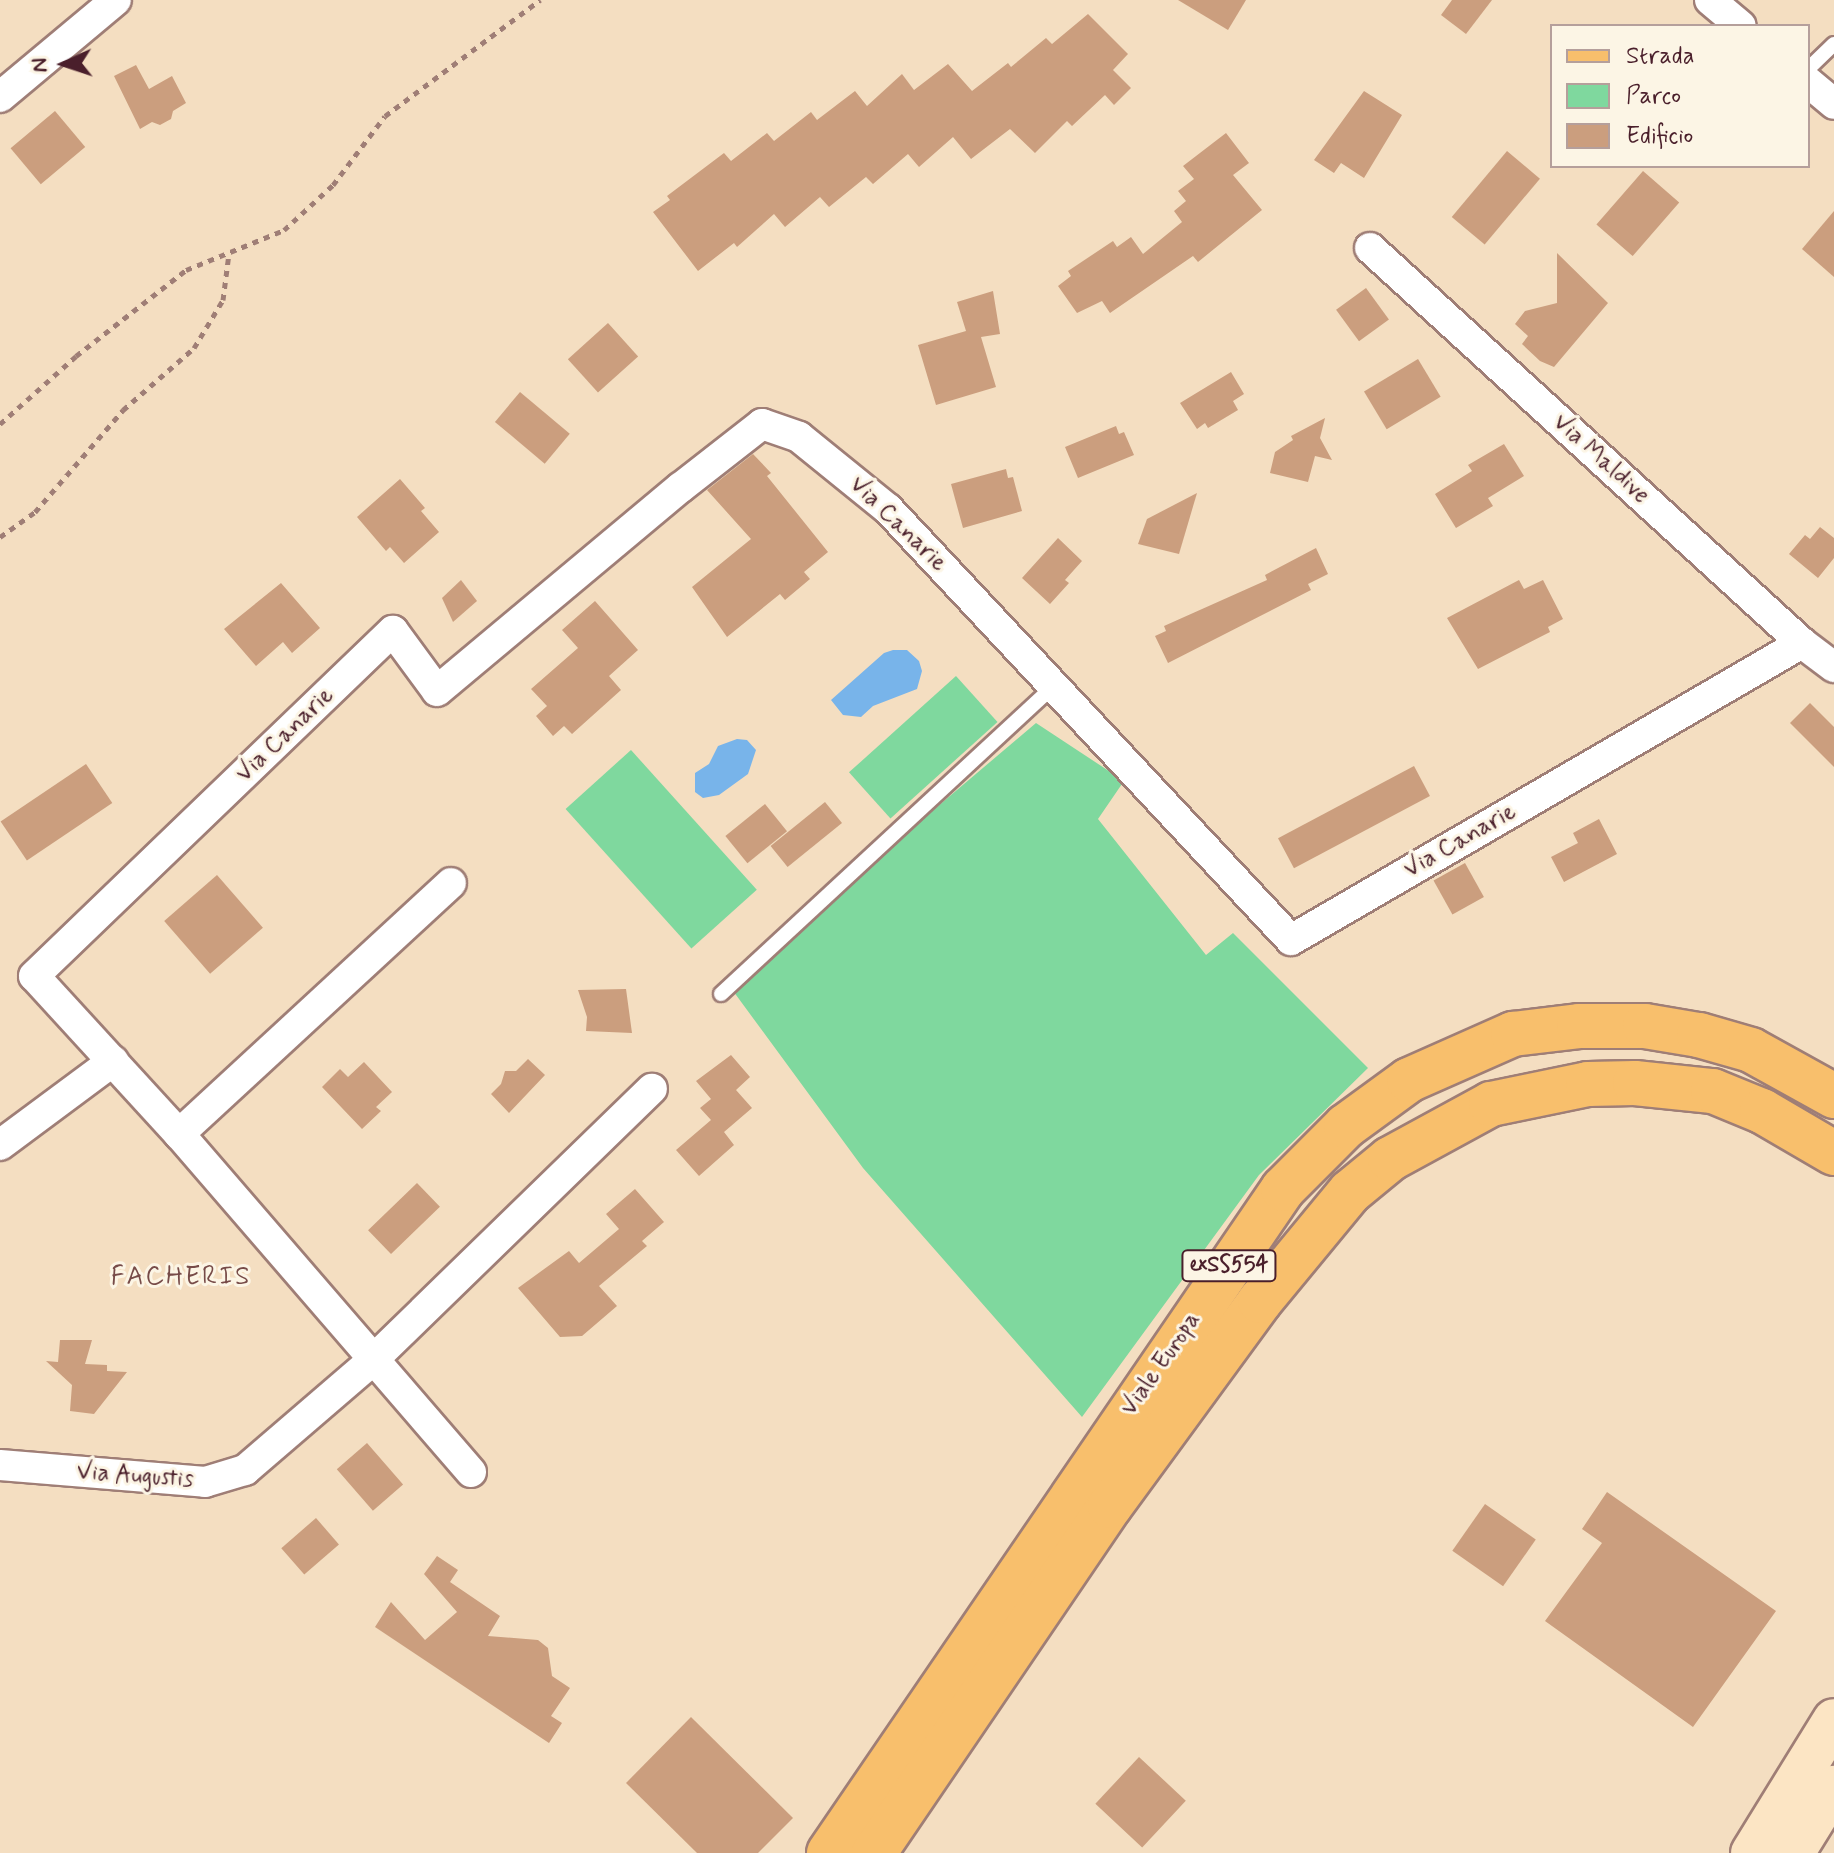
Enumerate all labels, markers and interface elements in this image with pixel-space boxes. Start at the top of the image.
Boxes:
north arrow [24,24,104,104]
legend [1550,24,1810,168]
text: Strada [1626,41,1695,72]
text: N [26,57,54,73]
text: Parco [1626,81,1681,112]
text: Edificio [1626,121,1693,152]
street label: Via Maldive [1547,409,1655,509]
street label: Via Canarie [844,471,952,577]
street label: Via Canarie [231,682,339,788]
street label: Via Canarie [1400,798,1520,884]
road number: exSS554 [1181,1248,1277,1284]
district label: FACHERIS [114,1262,248,1294]
street label: Viale Europa [1115,1307,1207,1421]
street label: Via Augustis [74,1457,196,1495]

